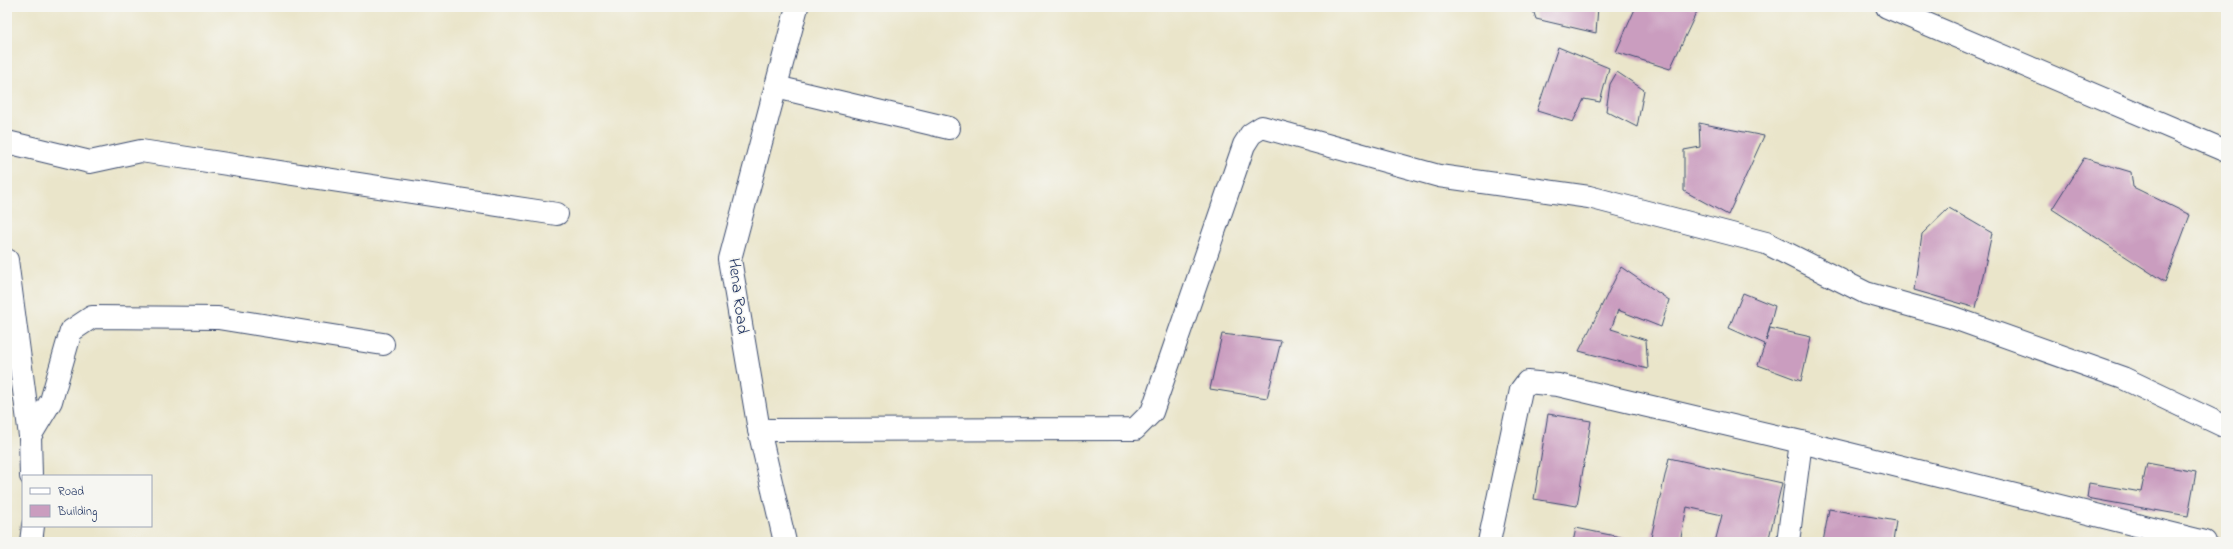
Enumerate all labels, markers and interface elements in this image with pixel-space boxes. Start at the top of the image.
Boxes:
street label: Hena Road [721,257,755,336]
legend [22,475,152,527]
text: Road [58,483,84,501]
text: Building [57,503,97,522]

